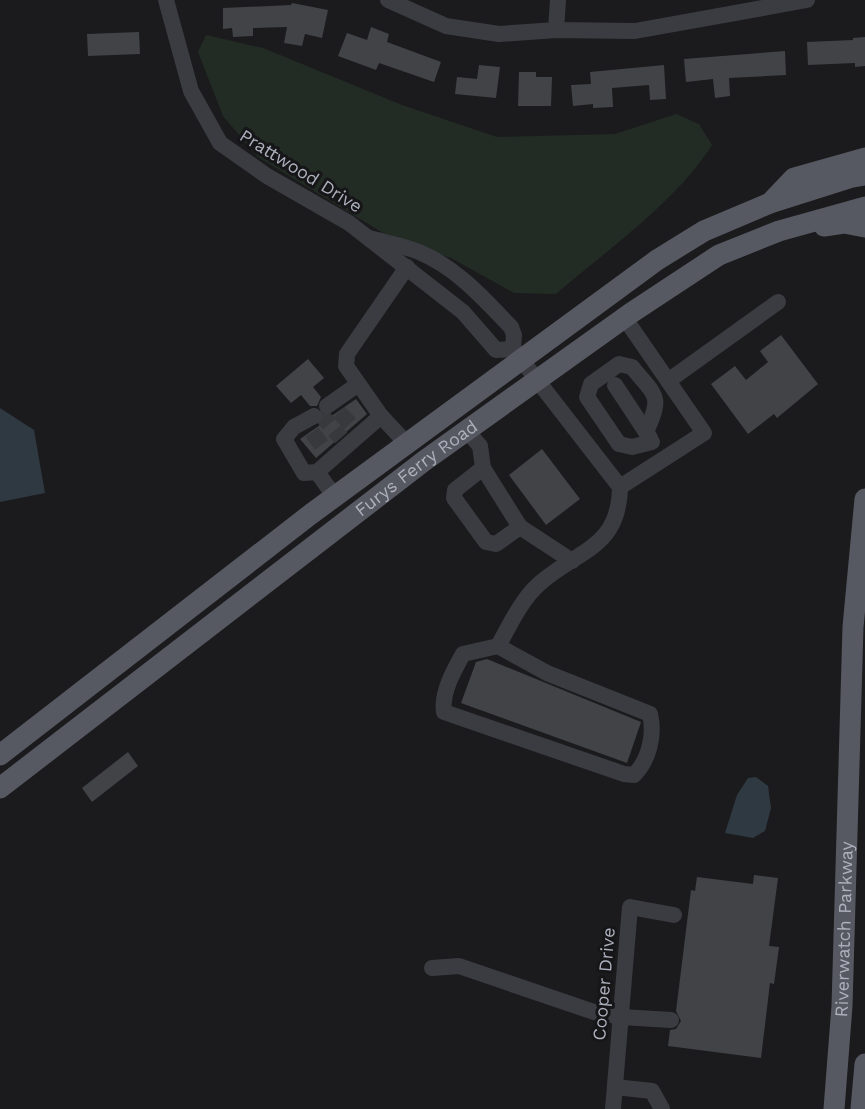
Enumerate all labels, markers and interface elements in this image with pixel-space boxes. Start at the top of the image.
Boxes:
street label: Prattwood Drive [236,124,366,217]
street label: Furys Ferry Road [351,415,481,520]
street label: Riverwatch Parkway [830,840,857,1018]
street label: Cooper Drive [588,927,619,1041]

